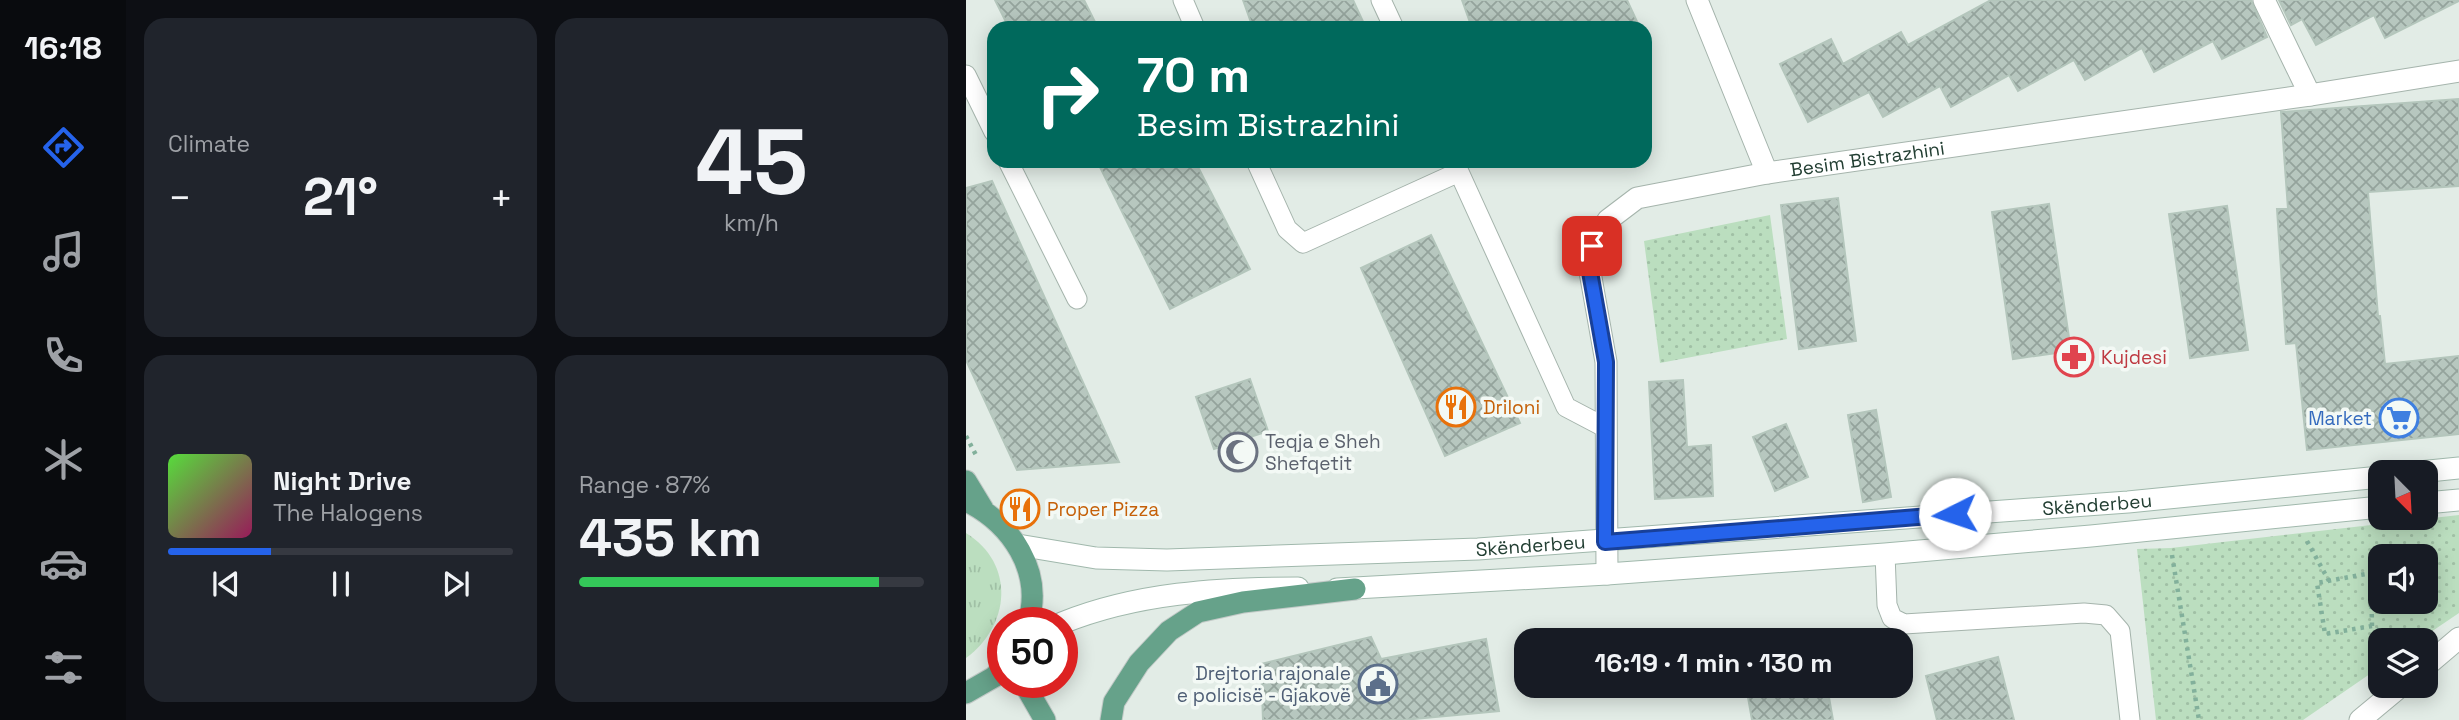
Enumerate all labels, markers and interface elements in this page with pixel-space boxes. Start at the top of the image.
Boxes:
text: 16:18 [24,28,102,68]
text: 70 m [1137,44,1250,106]
icon: right [1022,49,1113,140]
text: 45 [695,104,808,221]
text: Besim Bistrazhini [1137,105,1399,145]
icon: directions [39,123,88,172]
text: Climate [168,129,250,159]
street label: Besim Bistrazhini [1788,136,1946,183]
text: 21° [303,164,378,230]
text: − [168,174,192,222]
text: + [489,174,513,222]
text: km/h [724,208,779,238]
pin [1562,216,1622,276]
icon: music [39,227,88,276]
icon: arrive [1573,227,1611,265]
icon: phone [39,331,88,380]
pharmacy icon: Kujdesi [2053,336,2095,378]
place label: Kujdesi [2101,345,2167,370]
restaurant icon: Driloni [1435,386,1477,428]
place label: Driloni [1483,395,1540,420]
supermarket icon: Market [2378,397,2420,439]
place label: Market [2308,406,2372,431]
place label: Teqja e Sheh Shefqetit [1265,429,1381,476]
mosque icon: Teqja e Sheh Shefqetit [1217,431,1259,473]
icon: climate [39,435,88,484]
north arrow [2368,460,2438,530]
map controls [2368,460,2438,698]
text: Night Drive [273,464,411,498]
text: Range · 87% [579,470,710,500]
position arrow [1918,477,1992,551]
restaurant icon: Proper Pizza [999,488,1041,530]
street label: Skënderbeu [2041,488,2153,521]
place label: Proper Pizza [1047,497,1159,522]
text: The Halogens [273,498,423,528]
text: 435 km [579,505,762,571]
street label: Skënderbeu [1475,529,1586,562]
icon: car [39,539,88,588]
button: sound [2368,544,2438,614]
icon: previous [207,565,245,603]
icon: pause [322,565,360,603]
icon: next [437,565,475,603]
speed limit sign: 50 [987,607,1078,698]
button: layers [2368,628,2438,698]
icon: filters [39,643,88,692]
text: 16:19 · 1 min · 130 m [1595,646,1832,680]
place label: Drejtoria rajonale e policisë - Gjakovë [1177,661,1351,708]
public building icon: Drejtoria rajonale e policisë - Gjakovë [1357,663,1399,705]

